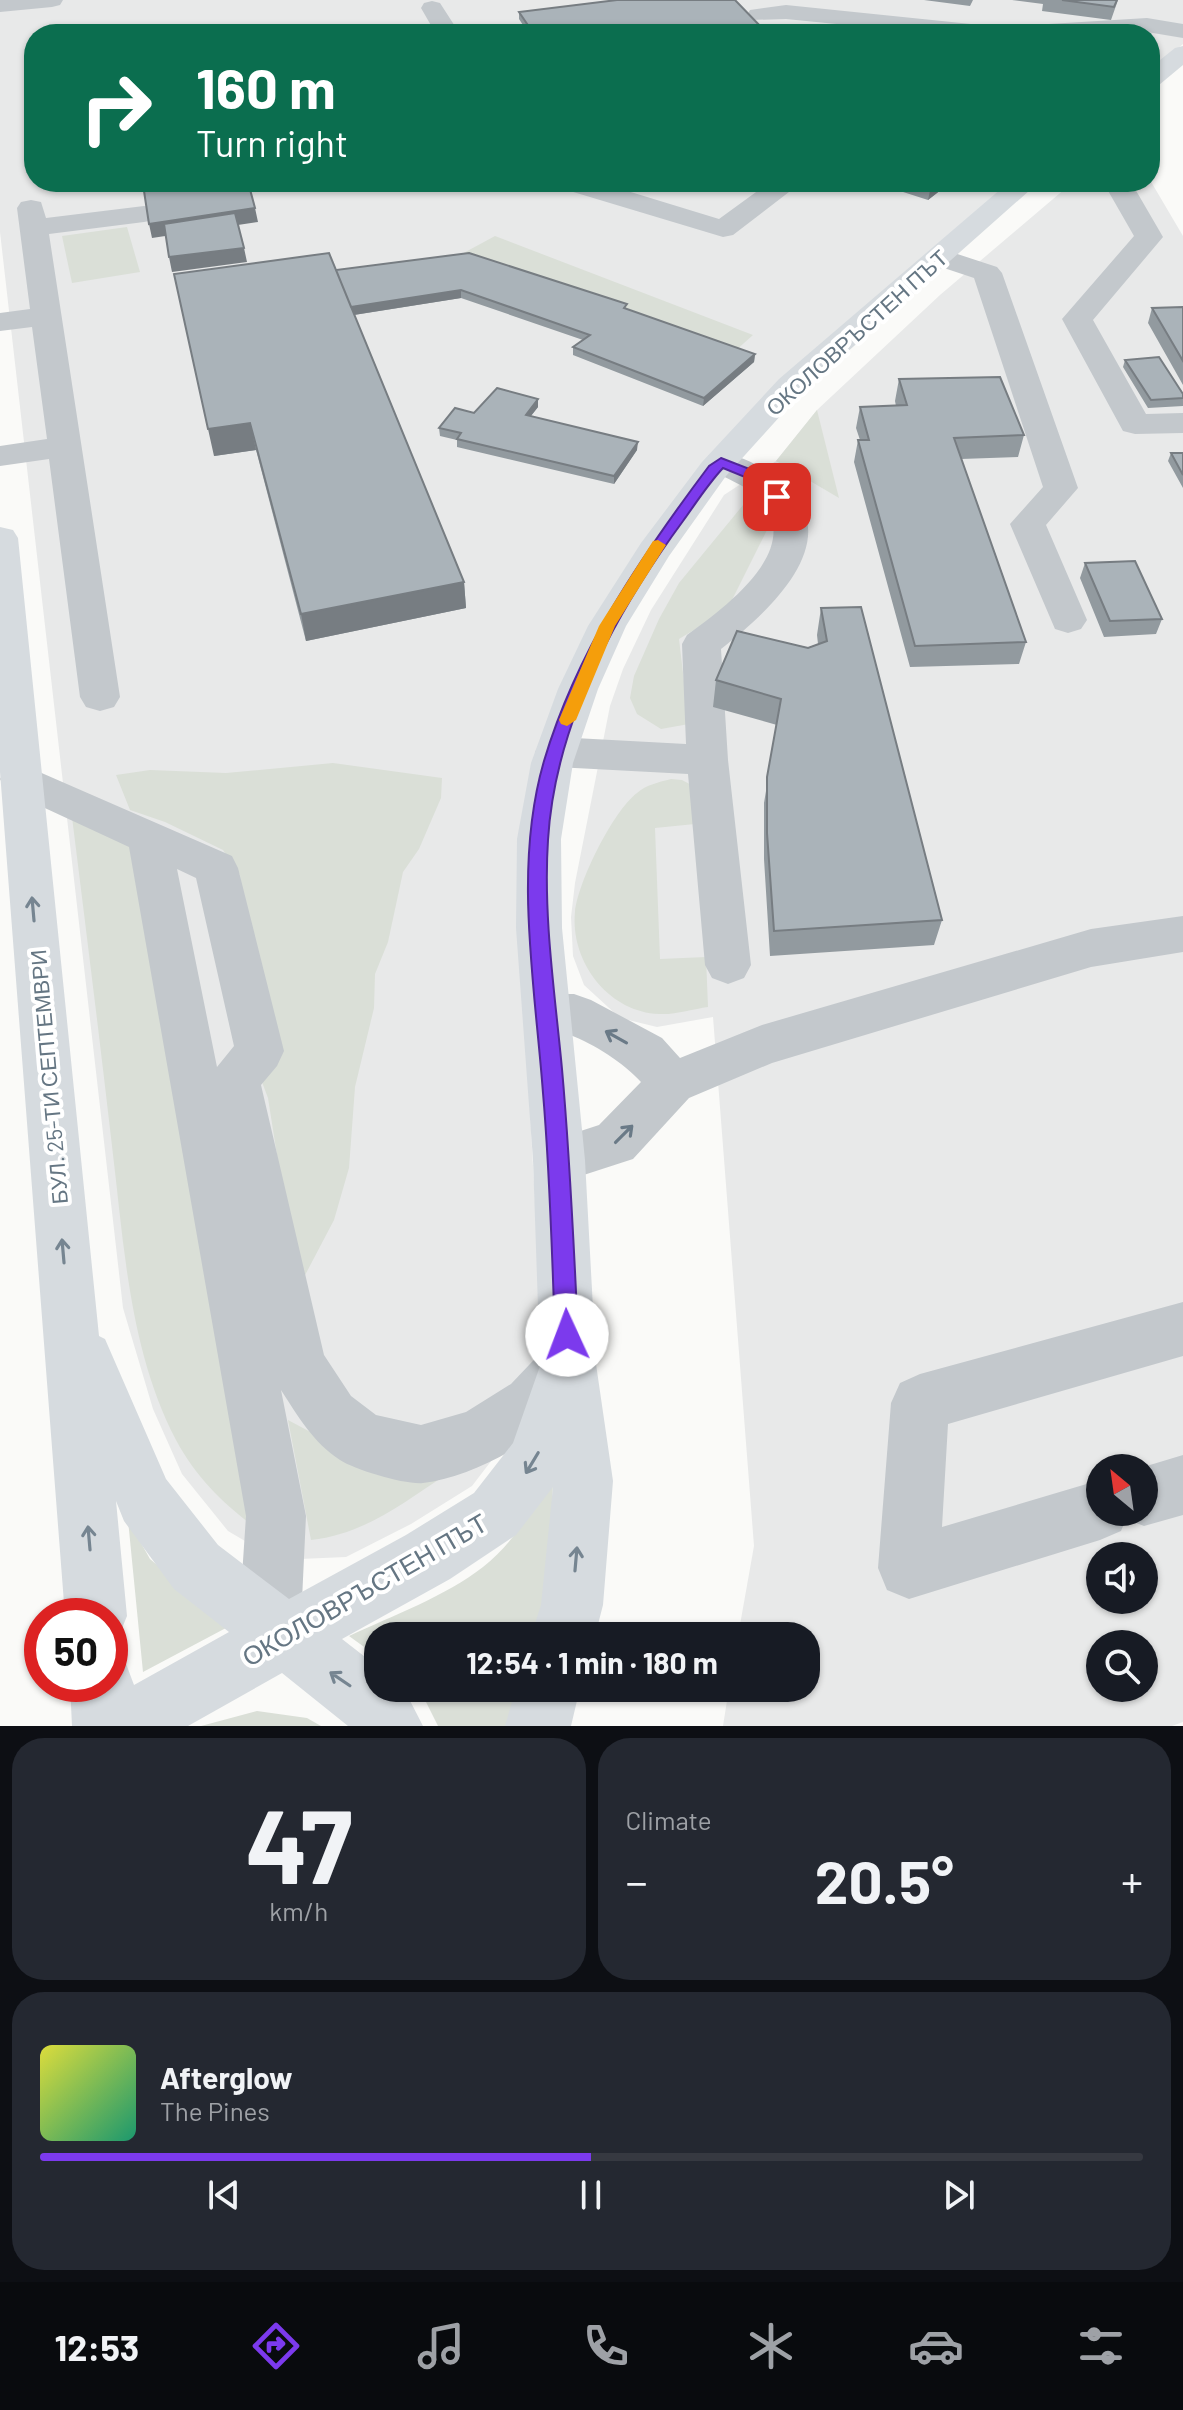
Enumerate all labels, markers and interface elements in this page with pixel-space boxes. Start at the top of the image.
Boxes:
text: 160 m [196,53,336,120]
icon: right [64,56,168,160]
text: Turn right [196,121,348,164]
street label: ОКОЛОВРЪСТЕН ПЪТ [760,244,952,420]
pin [743,463,811,531]
icon: arrive [755,475,799,519]
one-way arrow [25,896,40,923]
street label: БУЛ. 25-ТИ СЕПТЕМВРИ [24,949,72,1205]
one-way arrow [604,1029,628,1044]
one-way arrow [614,1124,633,1144]
one-way arrow [55,1238,70,1265]
position arrow [525,1293,609,1377]
one-way arrow [524,1452,540,1474]
north arrow [1086,1454,1158,1526]
map controls [1086,1454,1158,1702]
street label: ОКОЛОВРЪСТЕН ПЪТ [236,1506,492,1672]
one-way arrow [81,1525,96,1552]
button: sound [1086,1542,1158,1614]
one-way arrow [569,1546,584,1573]
speed limit sign: 50 [24,1598,128,1702]
button: search [1086,1630,1158,1702]
text: 12:54 · 1 min · 180 m [466,1644,718,1680]
one-way arrow [329,1671,351,1687]
text: 47 [245,1780,352,1905]
text: Climate [626,1804,712,1835]
text: 20.5° [815,1844,954,1916]
text: − [626,1854,648,1907]
text: + [1121,1854,1143,1907]
text: km/h [269,1895,328,1926]
text: Afterglow [160,2059,293,2095]
text: The Pines [160,2095,270,2126]
icon: previous [202,2173,246,2217]
icon: pause [569,2173,613,2217]
icon: next [937,2173,981,2217]
icon: directions [248,2318,304,2374]
icon: music [413,2318,469,2374]
icon: phone [578,2318,634,2374]
icon: climate [743,2318,799,2374]
icon: car [908,2318,964,2374]
icon: filters [1073,2318,1129,2374]
text: 12:53 [54,2325,139,2368]

